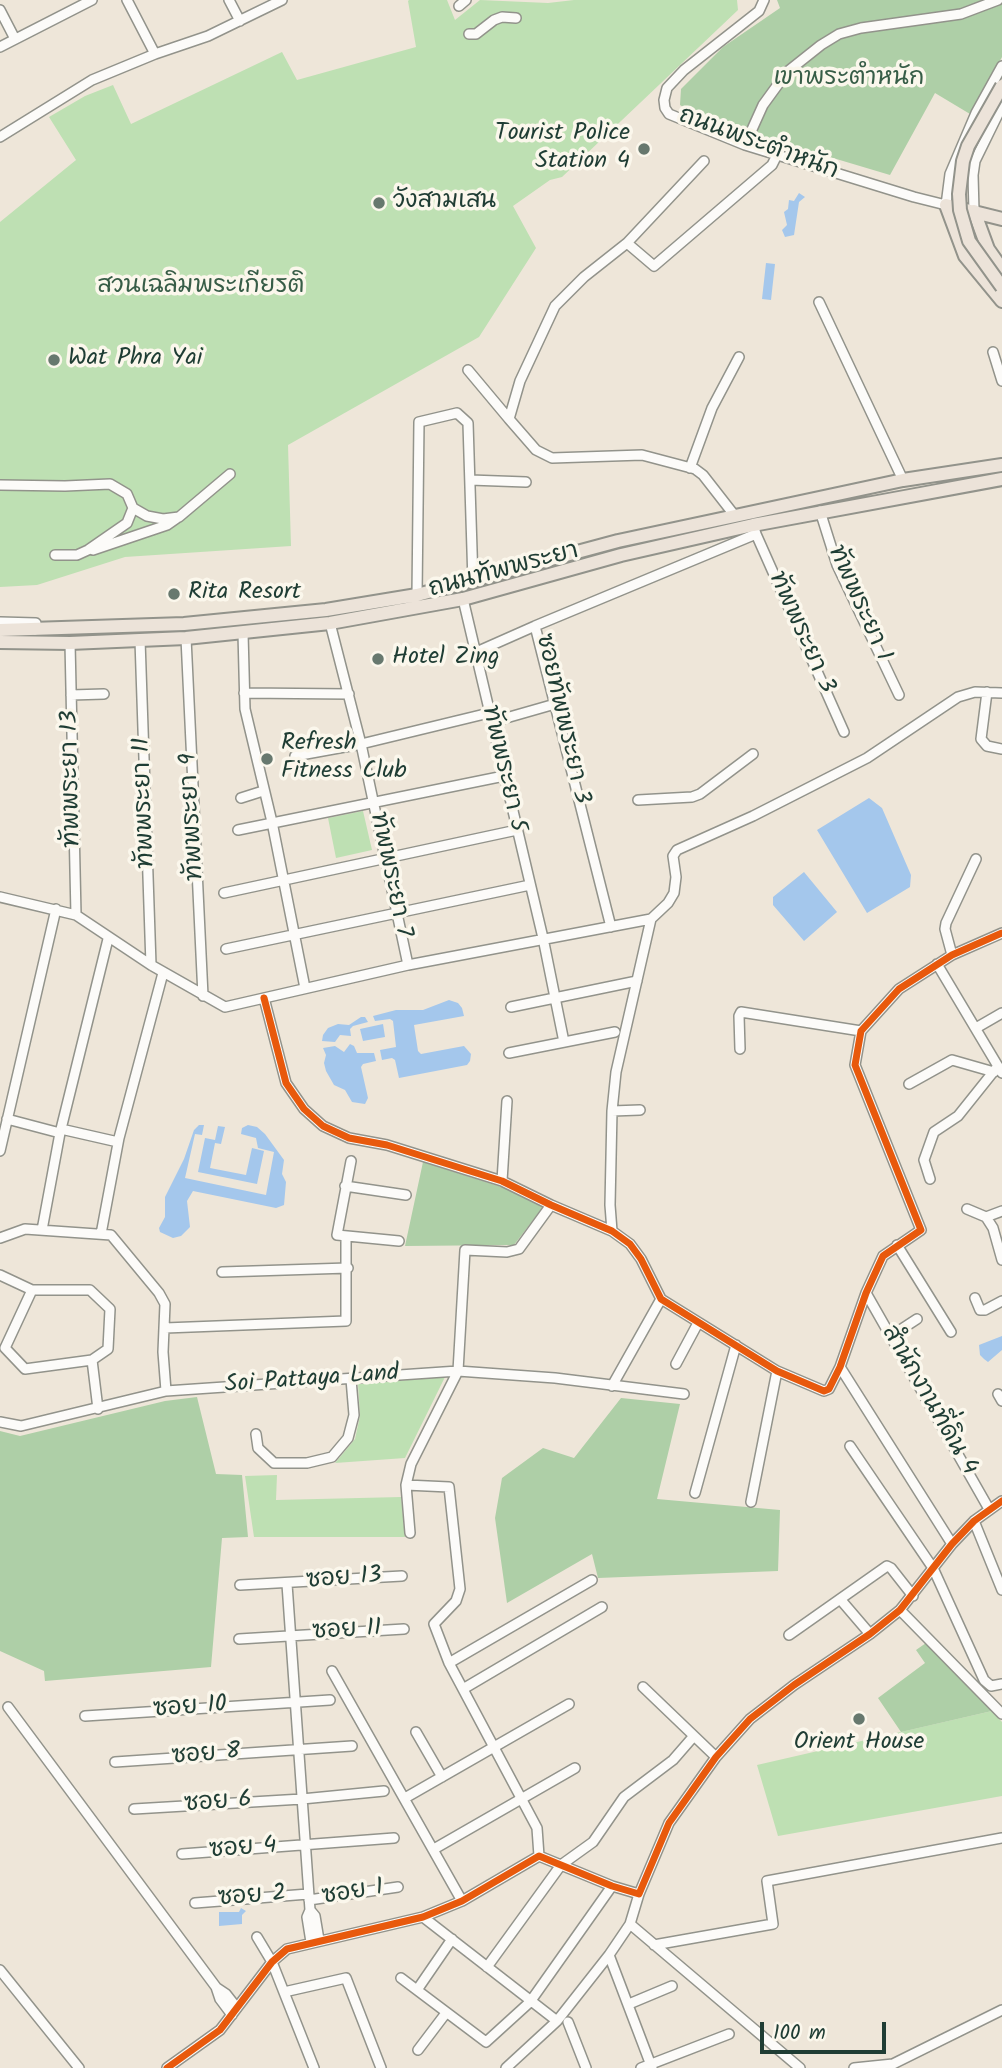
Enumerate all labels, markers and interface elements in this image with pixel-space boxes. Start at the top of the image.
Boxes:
park label: เขาพระตำหนัก [774,66,924,94]
street label: ถนนพระตำหนัก [674,103,842,187]
place label: Tourist Police Station 4 [495,121,630,177]
marker: Tourist Police Station 4 [636,141,652,157]
place label: วังสามเสน [393,189,496,217]
marker: วังสามเสน [371,195,387,211]
park label: สวนเฉลิมพระเกียรติ [97,274,305,302]
place label: Wat Phra Yai [68,346,202,374]
marker: Wat Phra Yai [46,352,62,368]
street label: ถนนทัพพระยา [426,538,582,606]
street label: ทัพพระยา 1 [820,542,896,666]
street label: ทัพพระยา 3 [760,568,840,698]
place label: Rita Resort [188,580,301,608]
marker: Rita Resort [166,586,182,602]
street label: ซอยทัพพระยา 3 [527,631,595,807]
place label: Hotel Zing [392,645,499,673]
marker: Hotel Zing [370,651,386,667]
street label: ทัพพระยา 5 [473,703,531,835]
street label: ทัพพระยา 13 [57,710,89,848]
place label: Refresh Fitness Club [281,731,407,787]
street label: ทัพพระยา 11 [129,737,163,869]
marker: Refresh Fitness Club [259,751,275,767]
street label: ทัพพระยา 9 [176,752,212,882]
street label: ทัพพระยา 7 [362,810,416,940]
street label: สำนักงานที่ดิน 4 [874,1321,982,1481]
street label: Soi Pattaya Land [224,1361,400,1401]
street label: ซอย 13 [305,1563,383,1597]
street label: ซอย 11 [312,1616,382,1648]
street label: ซอย 10 [152,1692,228,1726]
marker: Orient House [851,1711,867,1727]
place label: Orient House [794,1730,924,1758]
street label: ซอย 8 [171,1739,241,1773]
street label: ซอย 6 [183,1787,253,1821]
street label: ซอย 4 [208,1833,278,1867]
street label: ซอย 1 [320,1875,386,1913]
street label: ซอย 2 [217,1881,287,1915]
scale bar [764,2008,890,2052]
text: 100 m [773,2017,826,2050]

